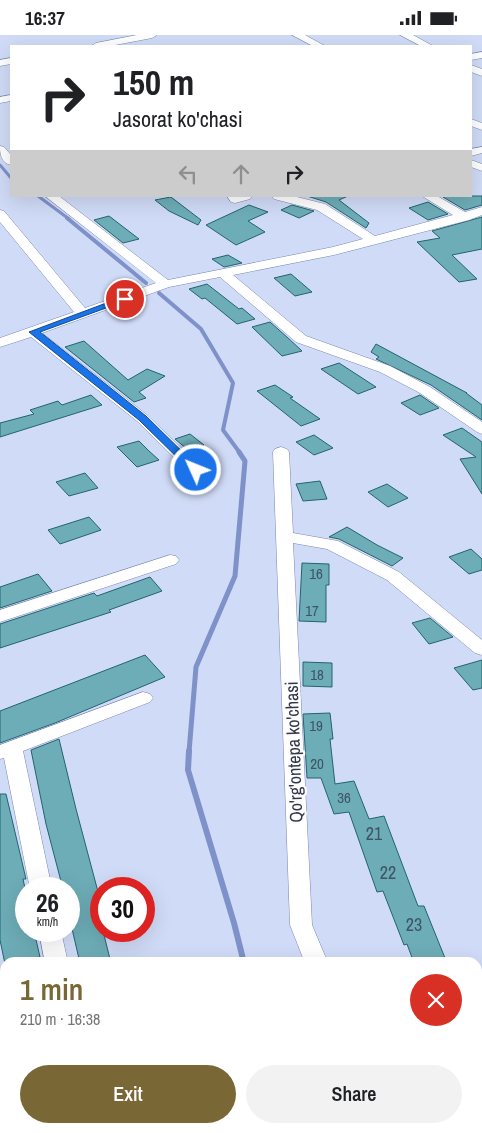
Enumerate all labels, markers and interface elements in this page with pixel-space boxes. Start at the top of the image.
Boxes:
text: 16:37 [25,5,65,31]
text: 150 m [113,59,194,106]
icon: right [30,65,95,130]
text: Jasorat ko'chasi [113,104,243,134]
icon: left [174,160,202,188]
icon: ahead [227,160,255,188]
icon: right [280,160,308,188]
pin [104,278,146,320]
icon: arrive [111,285,139,313]
position arrow [169,443,221,495]
house number: 16 [309,563,323,584]
house number: 17 [305,600,319,621]
house number: 18 [310,664,324,685]
street label: Qo'rg'ontepa ko'chasi [279,681,308,823]
house number: 19 [309,715,323,736]
house number: 20 [310,753,324,774]
house number: 36 [337,787,351,808]
house number: 21 [366,821,383,846]
house number: 22 [380,860,396,885]
speed limit sign: 30 [90,877,155,942]
text: 26 [36,886,59,920]
house number: 23 [406,912,422,937]
text: km/h [37,914,58,930]
text: 1 min [20,969,83,1009]
button: close [410,974,462,1026]
text: 210 m · 16:38 [20,1008,100,1030]
button: Exit [20,1065,236,1123]
button: Share [246,1065,462,1123]

